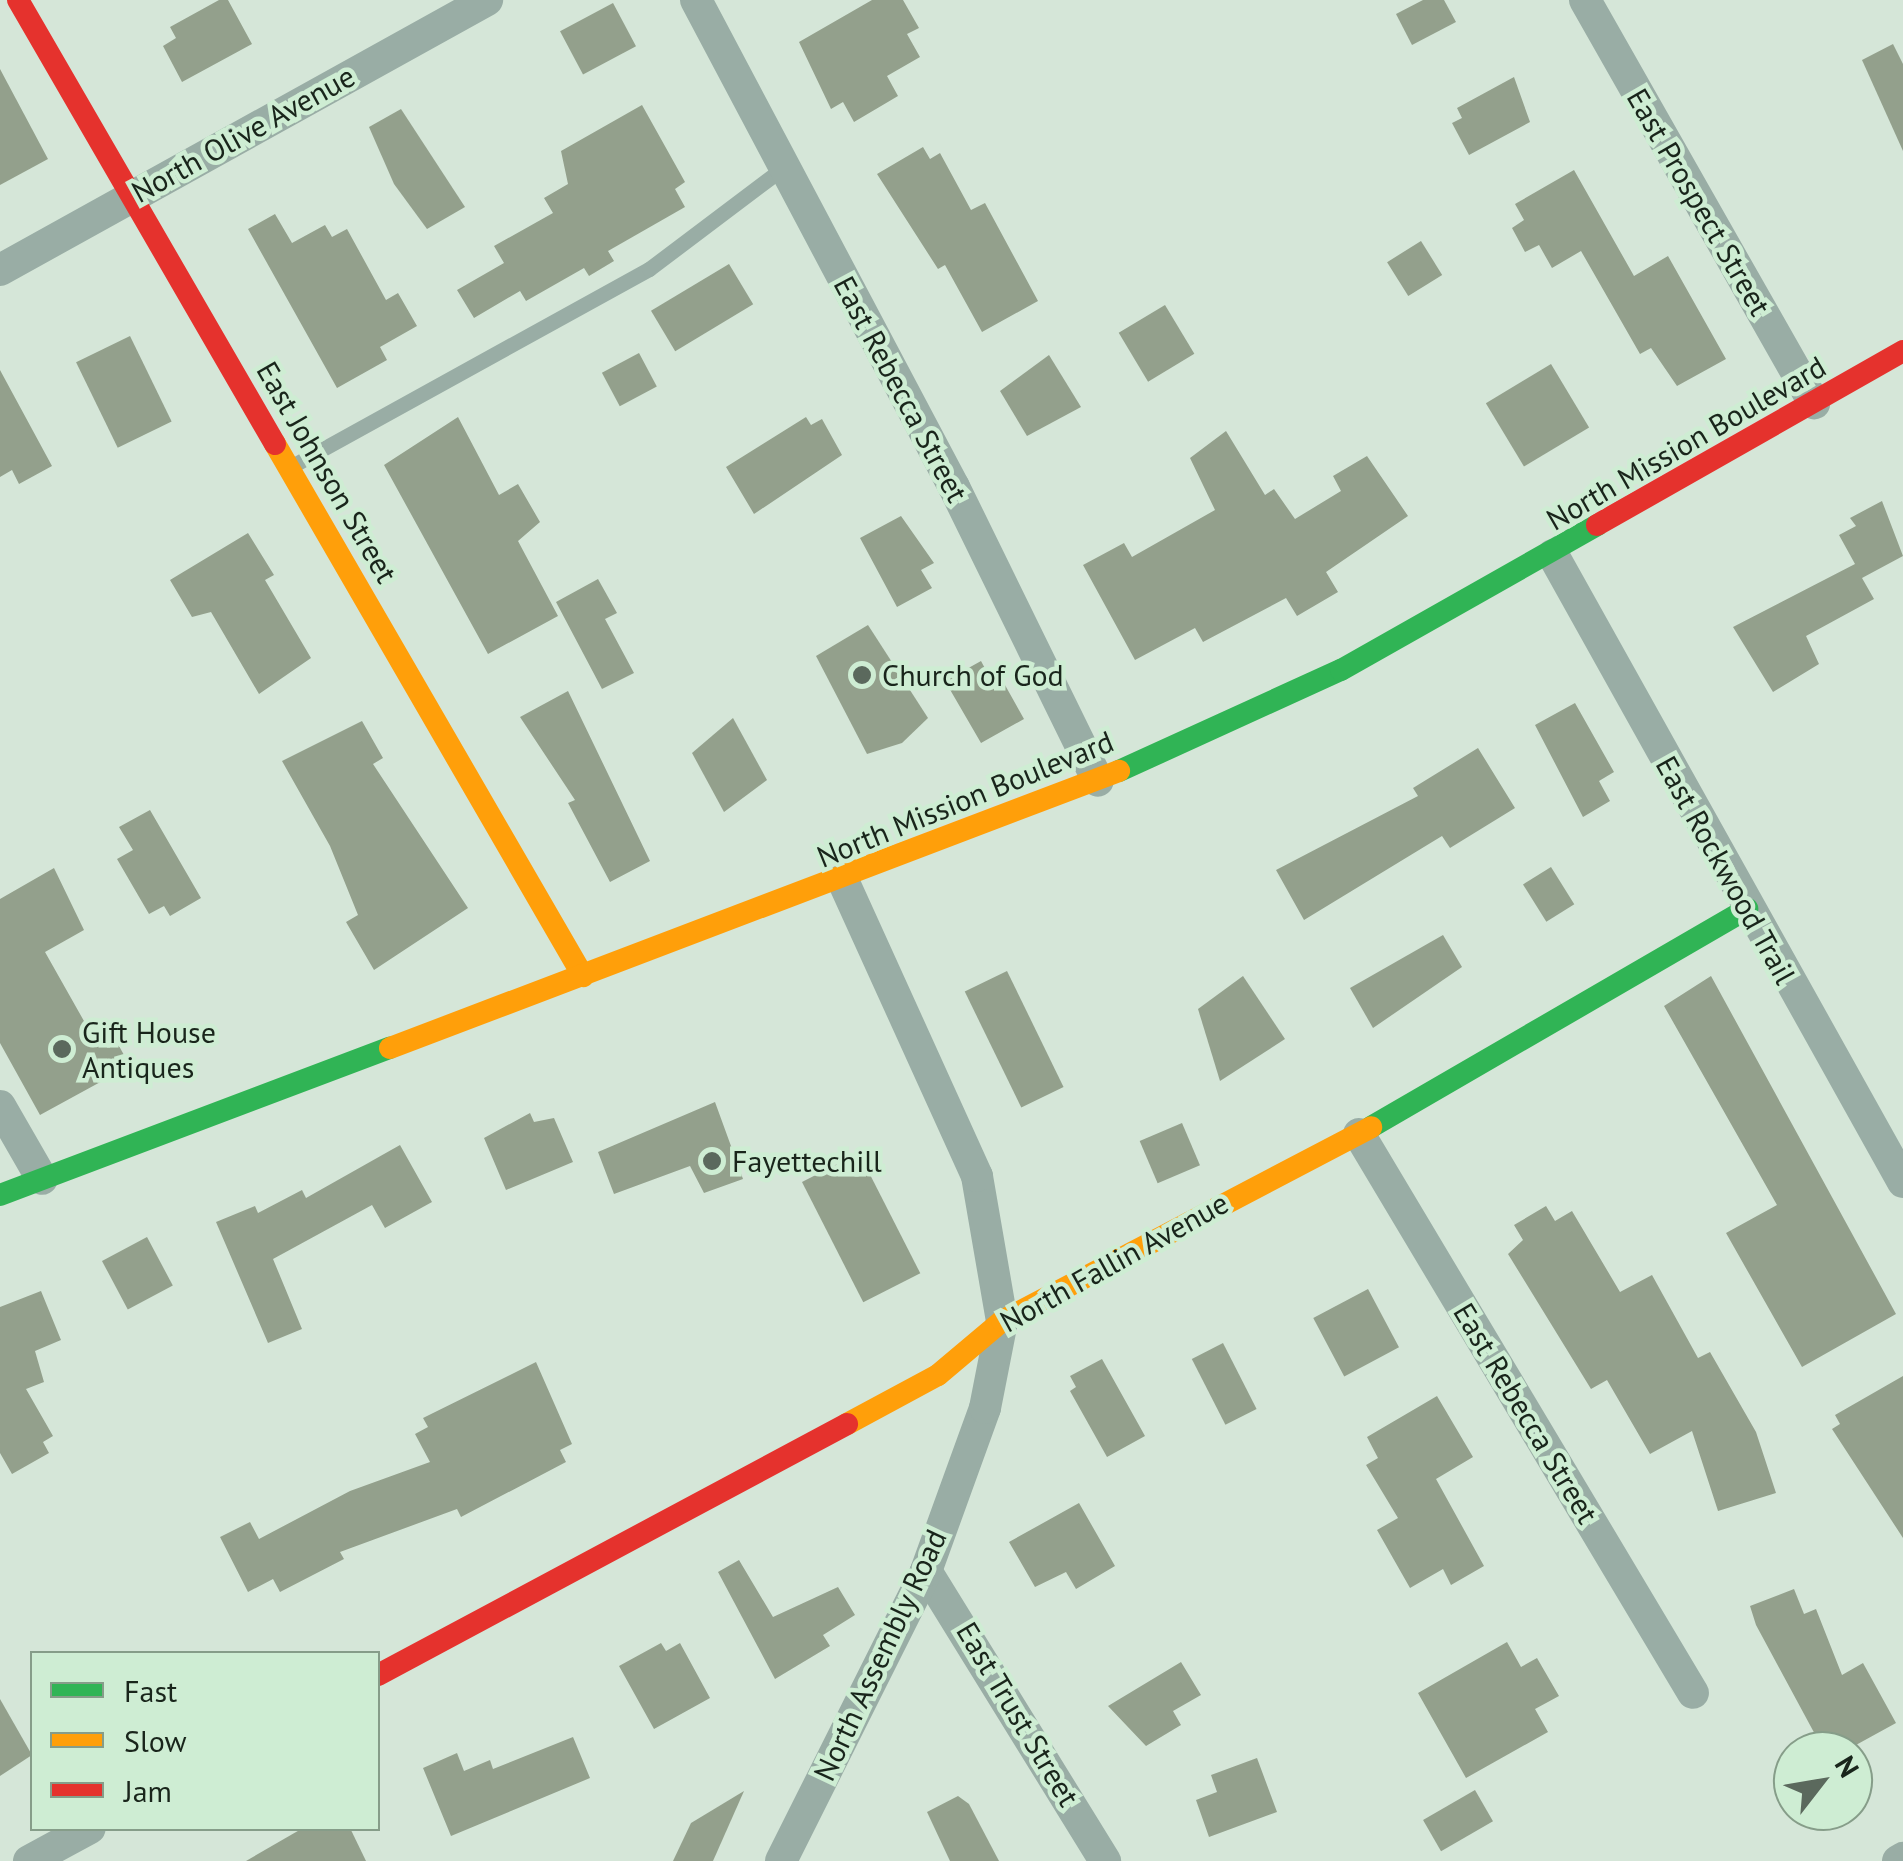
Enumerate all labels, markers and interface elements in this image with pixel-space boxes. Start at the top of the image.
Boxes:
street label: North Olive Avenue [125,58,361,210]
street label: East Prospect Street [1619,82,1779,322]
street label: East Rebecca Street [826,270,976,508]
street label: North Mission Boulevard [1540,348,1832,538]
street label: East Johnson Street [249,355,405,589]
place label: Church of God [882,657,1064,693]
marker: Church of God [851,664,873,686]
street label: North Mission Boulevard [812,723,1118,875]
street label: East Rockwood Trail [1648,750,1804,990]
place label: Gift House Antiques [82,1014,216,1084]
marker: Gift House Antiques [51,1038,73,1060]
place label: Fayettechill [732,1143,882,1179]
marker: Fayettechill [701,1150,723,1172]
street label: North Fallin Avenue [993,1184,1235,1340]
street label: East Rebecca Street [1446,1296,1606,1530]
street label: North Assembly Road [806,1523,954,1787]
street label: East Trust Street [949,1615,1087,1813]
legend [30,1651,380,1831]
text: Fast [124,1671,177,1710]
text: Slow [124,1721,187,1760]
north arrow [1773,1731,1873,1831]
text: N [1827,1749,1868,1784]
text: Jam [124,1771,172,1810]

